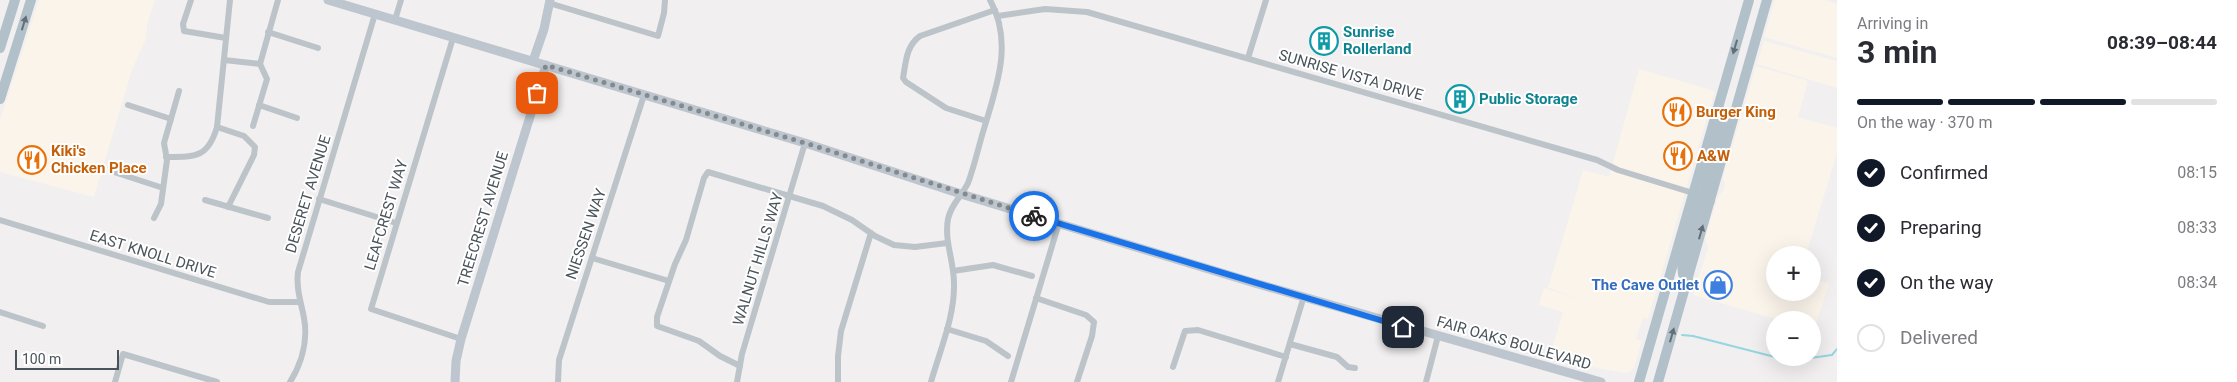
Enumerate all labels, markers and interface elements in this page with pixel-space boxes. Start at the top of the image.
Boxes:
text: Arriving in [1857,14,1928,33]
one-way arrow [20,15,28,30]
place label: Sunrise Rollerland [1343,23,1411,58]
building icon: Sunrise Rollerland [1309,26,1339,56]
text: 08:39–08:44 [2107,31,2217,54]
text: 3 min [1857,33,1937,71]
one-way arrow [1730,39,1738,54]
street label: SUNRISE VISTA DRIVE [1277,46,1426,104]
pin [516,72,558,114]
icon: bag [523,79,551,107]
building icon: Public Storage [1445,84,1475,114]
place label: Public Storage [1479,90,1578,108]
restaurant icon: Burger King [1662,97,1692,127]
place label: Burger King [1696,103,1776,121]
text: On the way · 370 m [1857,113,1993,132]
street label: DESERET AVENUE [282,132,335,255]
restaurant icon: A&W [1663,141,1693,171]
place label: Kiki's Chicken Place [51,142,147,177]
restaurant icon: Kiki's Chicken Place [17,145,47,175]
place label: A&W [1697,147,1730,165]
street label: TREECREST AVENUE [454,149,512,289]
street label: LEAFCREST WAY [361,158,411,272]
icon: check [1857,159,1885,187]
text: Confirmed [1900,161,1988,184]
text: 08:15 [2177,163,2217,182]
street label: NIESSEN WAY [562,186,610,282]
street label: WALNUT HILLS WAY [729,190,787,328]
courier [1009,191,1059,241]
icon: bike [1020,202,1048,230]
icon: check [1857,214,1885,242]
text: Preparing [1900,216,1982,239]
text: 08:33 [2177,218,2217,237]
one-way arrow [1697,224,1705,239]
street label: EAST KNOLL DRIVE [88,226,219,282]
map controls [1766,246,1821,366]
button: + [1766,246,1821,301]
icon: check [1857,269,1885,297]
shop icon: The Cave Outlet [1703,270,1733,300]
text: On the way [1900,271,1993,294]
text: 08:34 [2177,273,2217,292]
place label: The Cave Outlet [1591,276,1699,294]
pin [1382,306,1424,348]
button: − [1766,311,1821,366]
street label: FAIR OAKS BOULEVARD [1435,312,1593,374]
icon: home [1389,313,1417,341]
text: Delivered [1900,326,1978,349]
one-way arrow [1668,328,1676,343]
scale bar [15,347,119,370]
text: 100 m [22,351,61,367]

